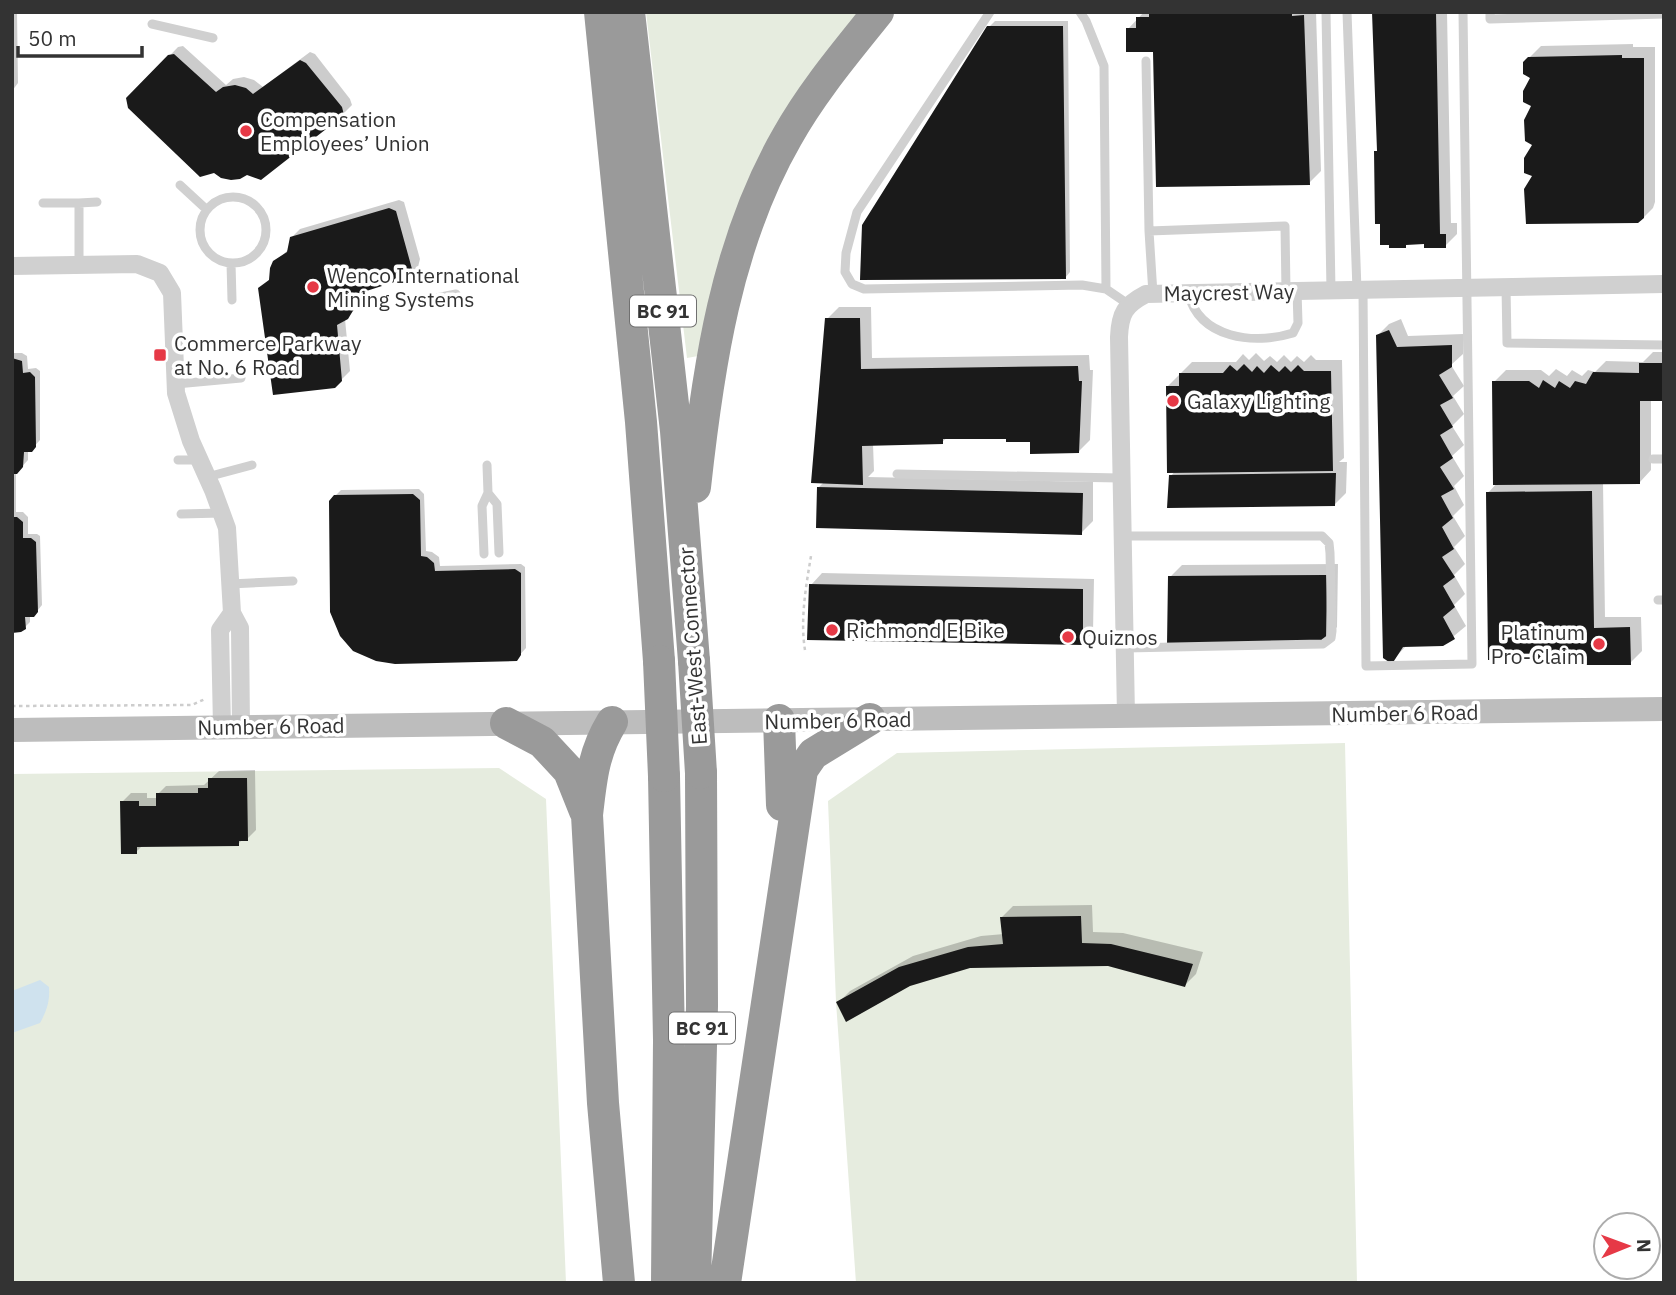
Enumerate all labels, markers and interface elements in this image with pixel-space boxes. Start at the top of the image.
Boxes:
scale bar [18,14,142,58]
text: 50 m [28,24,77,52]
place label: Compensation Employees’ Union [260,105,430,157]
marker: Compensation Employees’ Union [238,123,254,139]
place label: Wenco International Mining Systems [327,261,520,313]
street label: Maycrest Way [1163,277,1295,307]
marker: Wenco International Mining Systems [305,279,321,295]
road number: BC 91 [630,296,696,326]
place label: Commerce Parkway at No. 6 Road [174,329,362,381]
marker: Commerce Parkway at No. 6 Road [152,347,168,363]
place label: Galaxy Lighting [1187,387,1330,415]
marker: Galaxy Lighting [1165,393,1181,409]
street label: East-West Connector [671,546,713,746]
place label: Richmond E Bike [846,616,1005,644]
place label: Platinum Pro-Claim [1491,618,1585,670]
marker: Richmond E Bike [824,622,840,638]
place label: Quiznos [1082,623,1158,651]
marker: Quiznos [1060,629,1076,645]
marker: Platinum Pro-Claim [1591,636,1607,652]
street label: Number 6 Road [1331,698,1479,728]
street label: Number 6 Road [764,705,912,735]
street label: Number 6 Road [197,711,345,741]
road number: BC 91 [669,1012,735,1044]
north arrow [1592,1211,1662,1281]
text: N [1632,1239,1656,1253]

